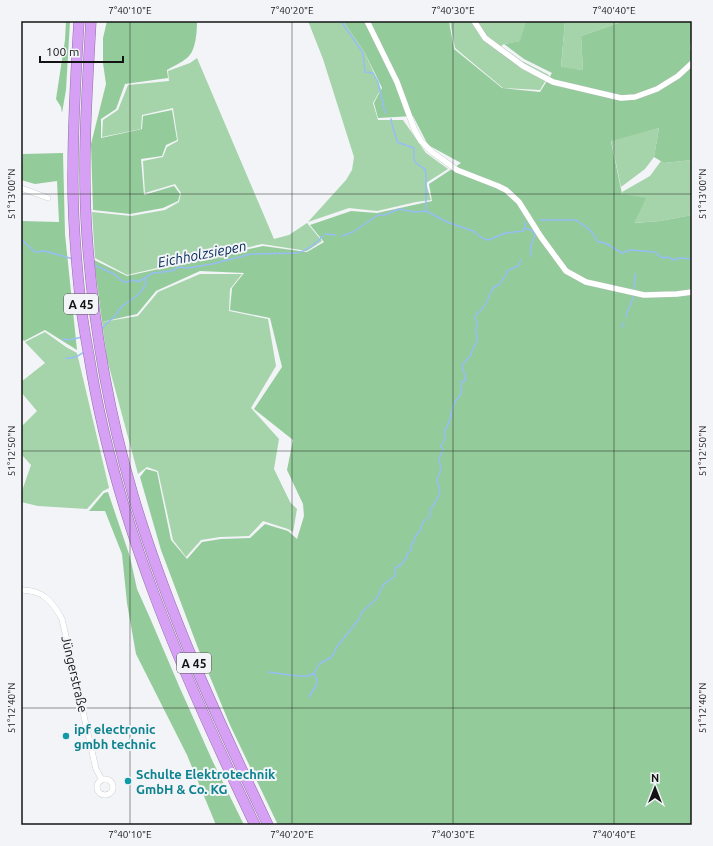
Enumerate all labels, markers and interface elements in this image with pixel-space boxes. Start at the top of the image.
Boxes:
text: 7°40'10"E [108,5,152,16]
text: 7°40'20"E [270,5,314,16]
text: 7°40'30"E [431,5,475,16]
text: 7°40'40"E [592,5,636,16]
scale bar [40,38,123,64]
text: 100 m [46,45,79,58]
text: 51°13'00"N [6,169,17,219]
text: 51°13'00"N [697,169,708,219]
water label: Eichholzsiepen [156,238,248,270]
road number: A 45 [64,294,98,314]
text: 51°12'50"N [6,426,17,476]
text: 51°12'50"N [697,426,708,476]
street label: Jüngerstraße [59,634,91,714]
road number: A 45 [177,653,211,673]
text: 51°12'40"N [6,683,17,733]
text: 51°12'40"N [697,683,708,733]
place label: ipf electronic gmbh technic [74,722,156,751]
marker: ipf electronic gmbh technic [61,731,71,741]
place label: Schulte Elektrotechnik GmbH & Co. KG [136,767,276,796]
north arrow [635,768,675,808]
text: N [651,772,659,784]
marker: Schulte Elektrotechnik GmbH & Co. KG [123,776,133,786]
text: 7°40'10"E [108,829,152,840]
text: 7°40'20"E [270,829,314,840]
text: 7°40'30"E [431,829,475,840]
text: 7°40'40"E [592,829,636,840]

